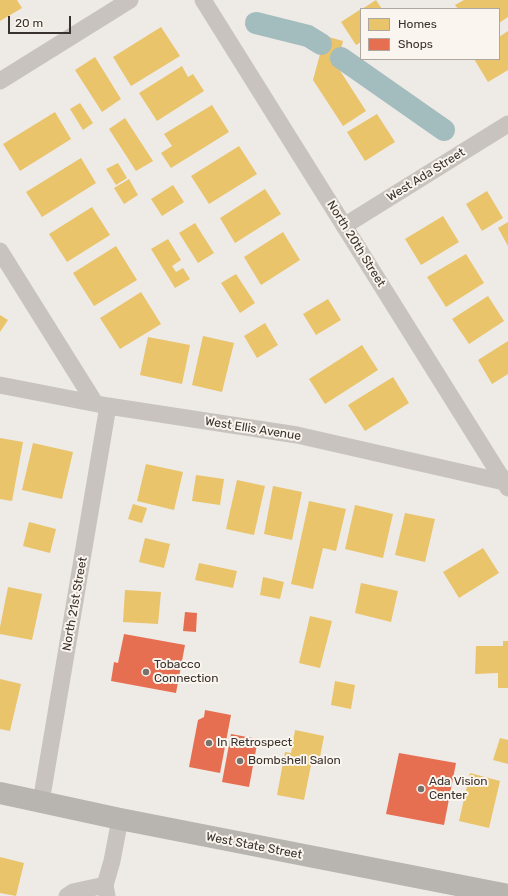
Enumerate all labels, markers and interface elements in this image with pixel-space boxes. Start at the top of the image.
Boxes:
scale bar [10,8,73,34]
legend [360,8,500,60]
text: 20 m [15,16,43,30]
text: Homes [398,17,437,31]
text: Shops [398,37,433,51]
street label: West Ada Street [384,145,468,205]
street label: North 20th Street [324,198,388,290]
street label: West Ellis Avenue [204,414,302,444]
street label: North 21st Street [60,556,90,652]
place label: Tobacco Connection [154,658,219,686]
marker: Tobacco Connection [141,667,151,677]
place label: In Retrospect [217,736,292,750]
marker: In Retrospect [204,738,214,748]
place label: Bombshell Salon [248,754,341,768]
marker: Bombshell Salon [235,756,245,766]
place label: Ada Vision Center [429,775,488,803]
marker: Ada Vision Center [416,784,426,794]
street label: West State Street [205,830,303,862]

